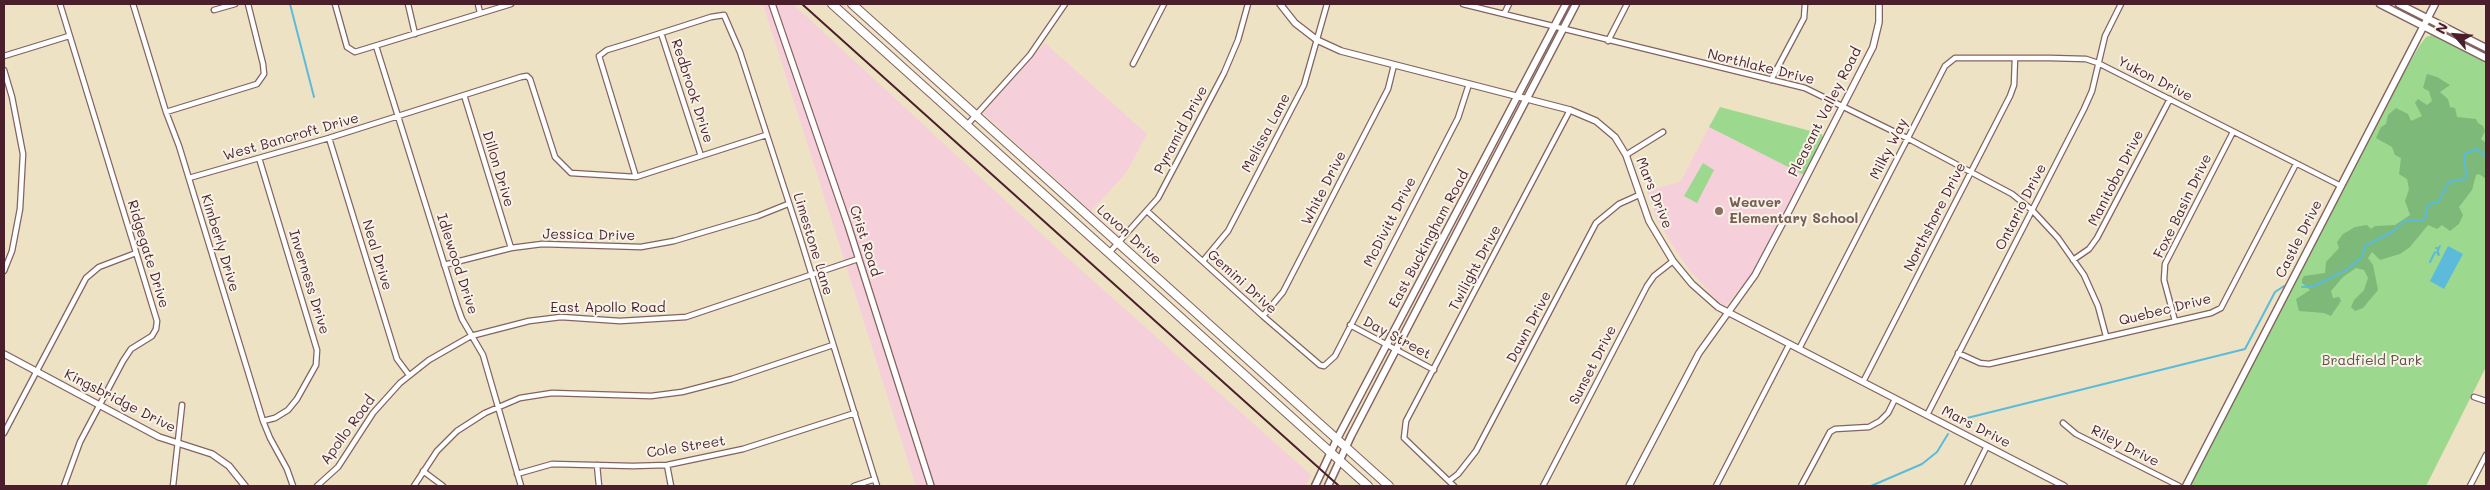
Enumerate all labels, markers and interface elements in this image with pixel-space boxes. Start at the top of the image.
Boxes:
north arrow [2430,10,2480,60]
text: N [2430,19,2452,37]
street label: Redbrook Drive [667,37,717,145]
street label: Pleasant Valley Road [1785,44,1865,180]
street label: Northlake Drive [1706,46,1816,88]
street label: Yukon Drive [2115,53,2195,105]
street label: Pyramid Drive [1151,83,1211,177]
street label: Melissa Lane [1238,91,1294,175]
street label: West Bancroft Drive [221,110,361,164]
street label: Milky Way [1866,116,1912,182]
street label: Manitoba Drive [2085,127,2147,229]
street label: Dillon Drive [478,129,518,209]
street label: White Drive [1298,148,1350,228]
street label: Foxe Basin Drive [2150,151,2216,261]
street label: Mars Drive [1632,155,1676,231]
street label: Northshore Drive [1900,160,1970,274]
street label: Ontario Drive [1992,161,2050,253]
street label: East Buckingham Road [1386,167,1472,311]
street label: McDivitt Drive [1360,174,1420,270]
street label: Limestone Lane [789,191,837,297]
street label: Kimberly Drive [197,192,243,294]
place label: Weaver Elementary School [1729,195,1858,228]
street label: Castle Drive [2272,197,2326,281]
street label: Ridgegate Drive [124,198,172,310]
street label: Lavon Drive [1093,202,1165,268]
street label: Crist Road [846,203,884,279]
marker: Weaver Elementary School [1713,205,1725,217]
street label: Idlewood Drive [433,211,481,317]
street label: Neal Drive [358,218,396,292]
street label: Twilight Drive [1445,222,1505,314]
street label: Jessica Drive [543,226,635,244]
street label: Inverness Drive [285,228,333,336]
street label: Gemini Drive [1204,246,1280,318]
street label: Dawn Drive [1503,288,1555,366]
street label: Quebec Drive [2117,290,2213,330]
street label: East Apollo Road [550,300,666,316]
street label: Day Street [1360,313,1434,363]
street label: Sunset Drive [1566,323,1620,407]
park label: Bradfield Park [2322,353,2422,369]
street label: Kingsbridge Drive [61,366,179,436]
street label: Apollo Road [317,392,379,468]
street label: Mars Drive [1939,402,2013,452]
street label: Riley Drive [2088,422,2162,470]
street label: Cole Street [645,432,727,462]

